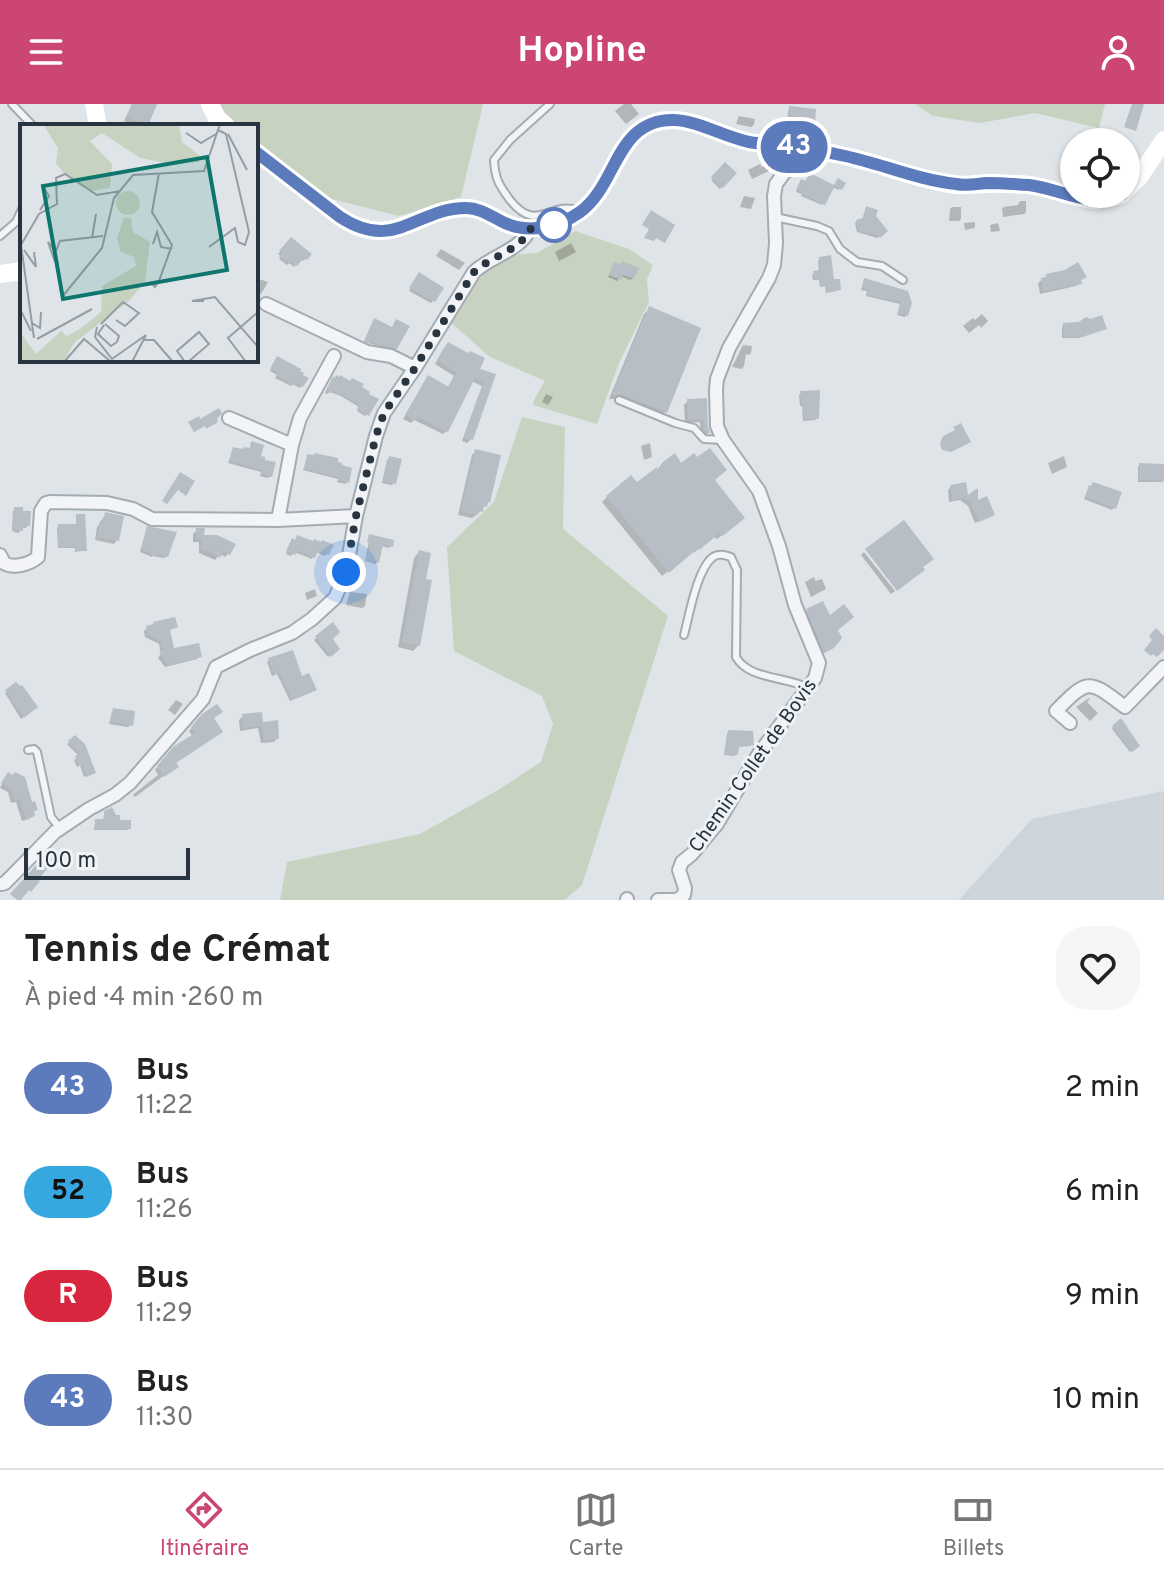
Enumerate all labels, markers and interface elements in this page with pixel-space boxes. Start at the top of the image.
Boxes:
text: Hopline [517,29,647,75]
icon: menu [24,30,68,74]
icon: person [1096,30,1140,74]
line badge: 43 [758,121,830,173]
inset map [20,124,258,362]
map controls [1060,128,1140,208]
button: locate [1060,128,1140,208]
text: 43 [777,129,811,165]
unlabelled marker [537,208,571,242]
your location [326,552,366,592]
street label: Chemin Collet de Bovis [684,674,824,858]
scale bar [24,844,190,880]
text: 100 m [36,848,96,875]
button: heart [1056,926,1140,1010]
text: Tennis de Crémat [24,927,331,976]
text: À pied · 4 min · 260 m [24,982,263,1015]
text: Bus [136,1053,189,1090]
text: 43 [51,1070,85,1106]
text: 2 min [1065,1070,1140,1107]
text: 11:22 [136,1090,193,1123]
text: Bus [136,1157,189,1194]
text: 52 [51,1174,85,1210]
text: 6 min [1065,1174,1140,1211]
text: 11:26 [136,1194,193,1227]
text: Bus [136,1261,189,1298]
text: R [58,1278,78,1314]
text: 9 min [1065,1278,1140,1315]
text: 11:29 [136,1298,193,1331]
text: Bus [136,1365,189,1402]
text: 43 [51,1382,85,1418]
text: 10 min [1053,1382,1140,1419]
text: 11:30 [136,1402,193,1435]
tab: Itinéraire [160,1488,249,1563]
tab: Carte [568,1488,623,1563]
tab: Billets [943,1488,1004,1563]

